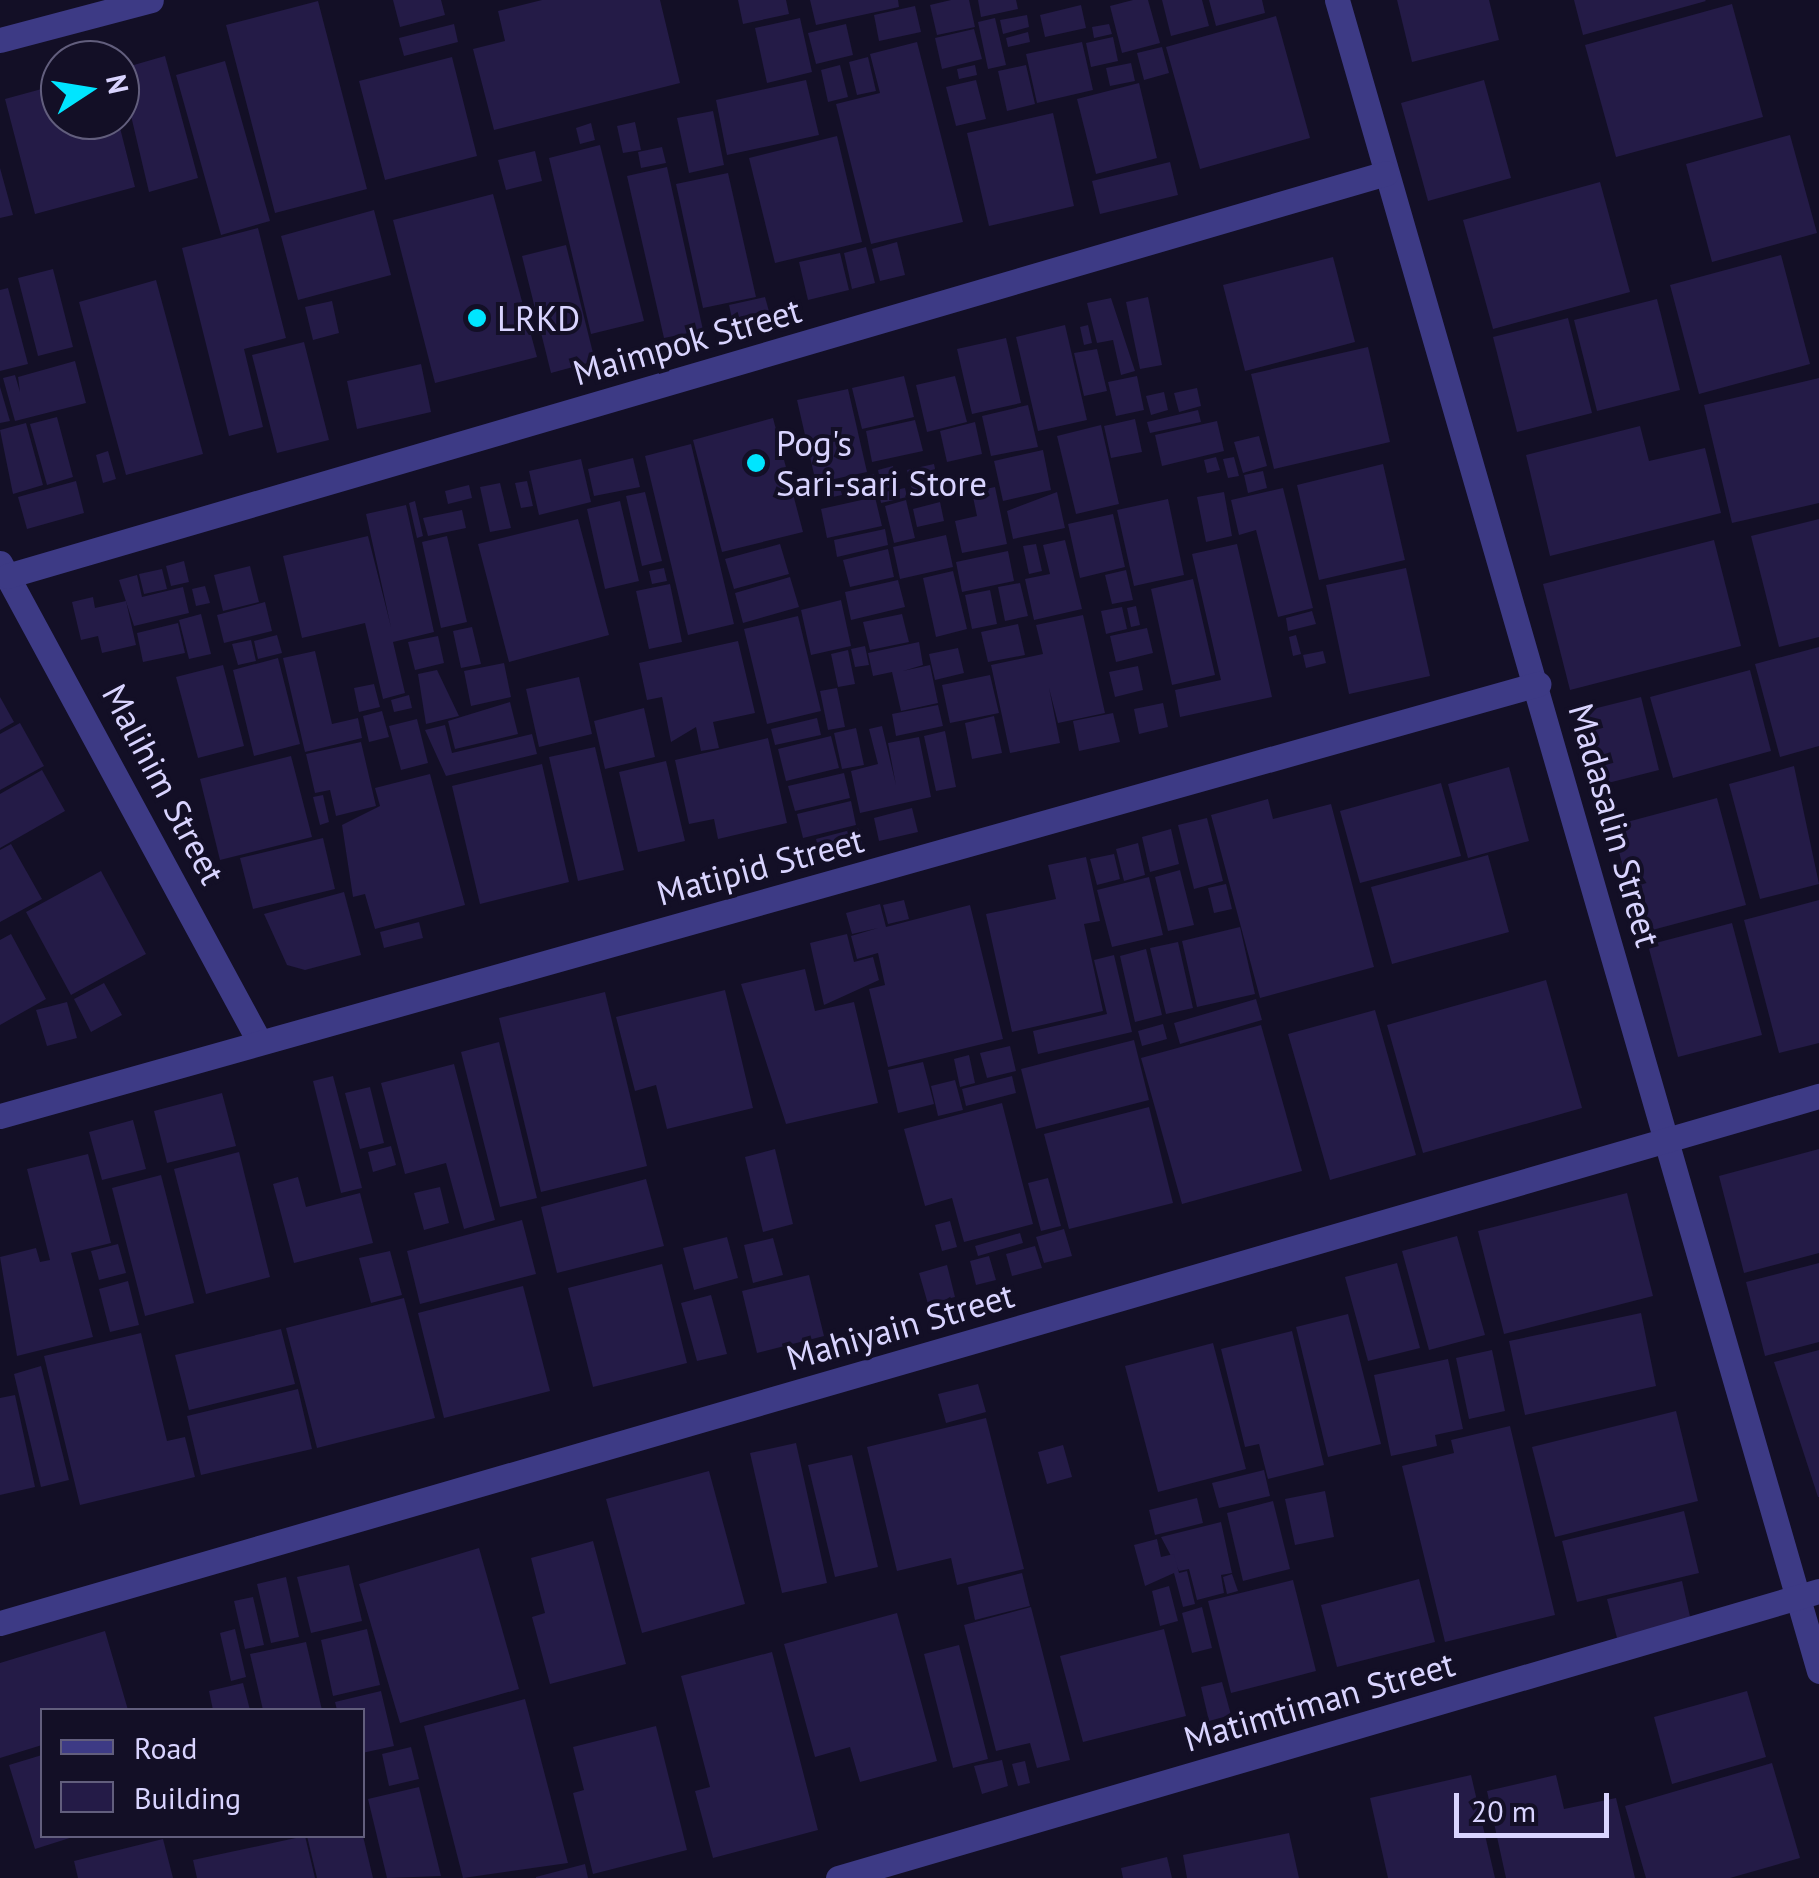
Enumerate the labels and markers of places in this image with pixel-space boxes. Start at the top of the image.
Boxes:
place label: LRKD [497,297,580,339]
marker: LRKD [466,307,488,329]
place label: Pog's Sari-sari Store [776,422,987,504]
marker: Pog's Sari-sari Store [745,452,767,474]

